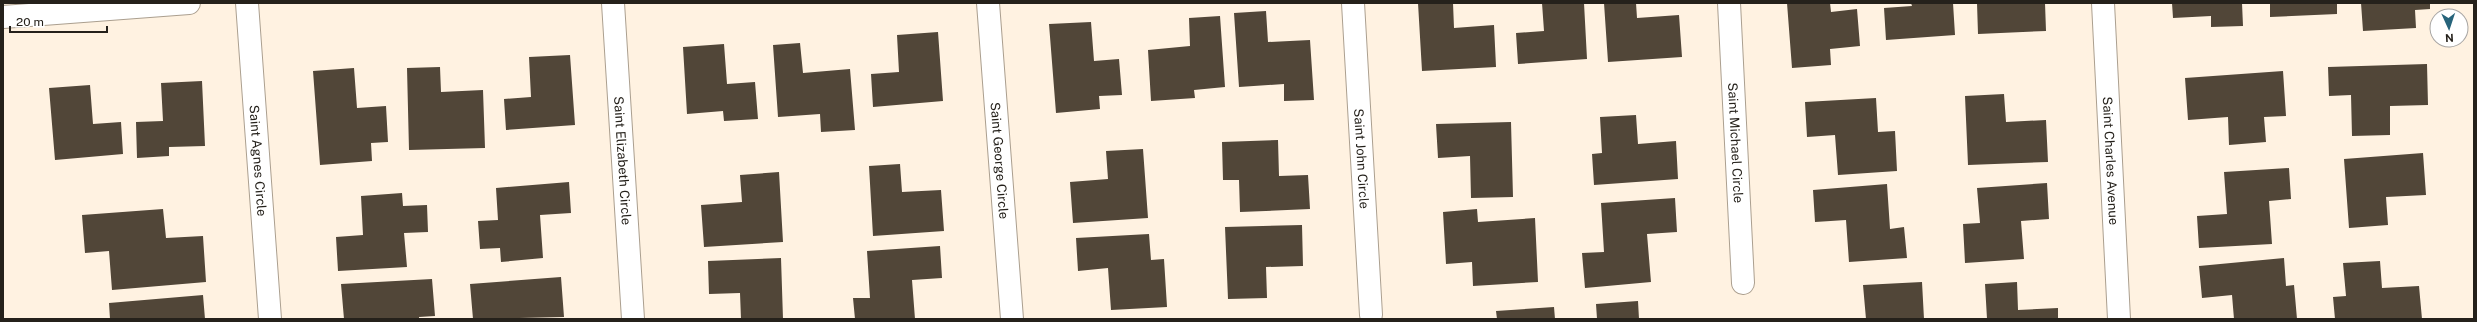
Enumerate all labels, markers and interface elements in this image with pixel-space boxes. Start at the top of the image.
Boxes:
scale bar [10,8,107,34]
north arrow [2429,8,2469,48]
text: 20 m [16,15,44,29]
text: N [2445,32,2454,44]
street label: Saint Michael Circle [1725,82,1746,204]
street label: Saint Elizabeth Circle [611,96,635,226]
street label: Saint Charles Avenue [2100,96,2122,225]
street label: Saint George Circle [988,101,1012,220]
street label: Saint Agnes Circle [247,104,270,217]
street label: Saint John Circle [1352,108,1372,209]

